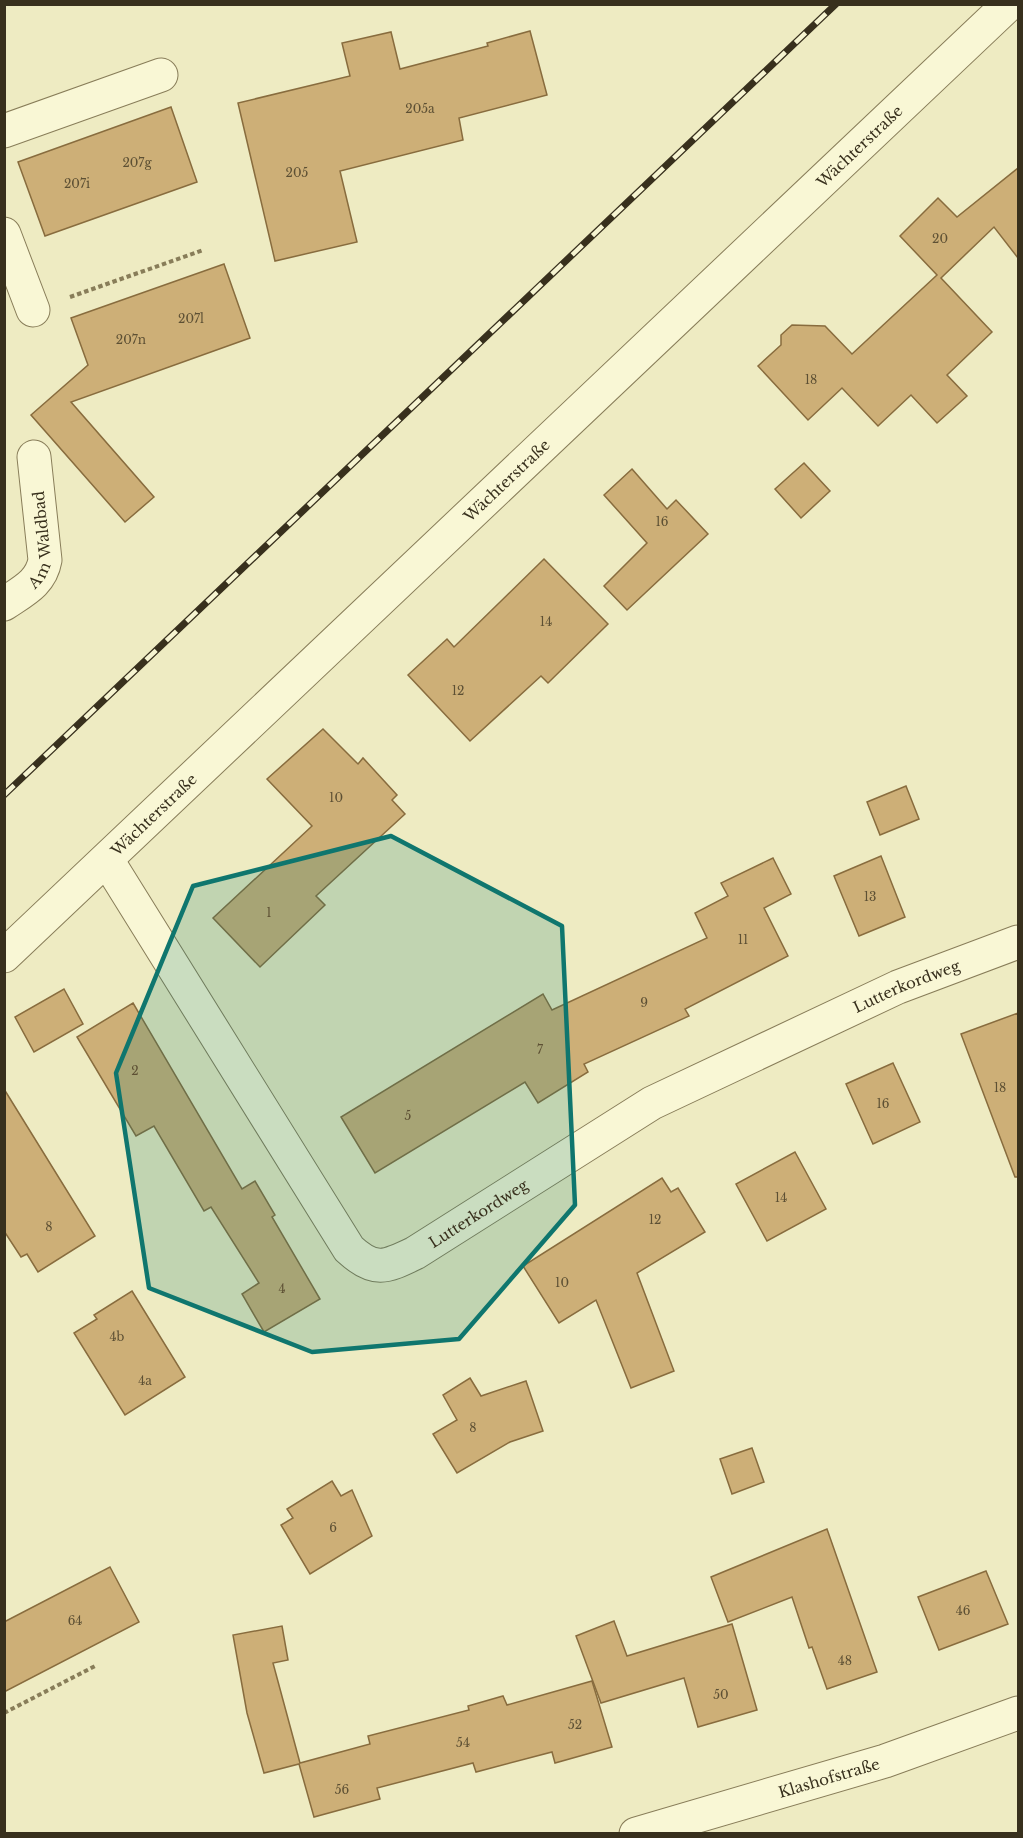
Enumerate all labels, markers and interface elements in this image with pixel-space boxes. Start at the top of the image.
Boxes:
house number: 205a [405,101,435,116]
street label: Wächterstraße [812,101,906,192]
house number: 207g [122,155,152,170]
house number: 205 [286,165,309,180]
house number: 207i [64,176,90,191]
house number: 20 [932,231,948,246]
house number: 207l [178,311,204,326]
house number: 207n [116,332,146,347]
house number: 18 [805,372,817,387]
street label: Wächterstraße [459,435,553,526]
street label: Am Waldbad [23,490,55,593]
house number: 16 [655,514,669,529]
house number: 14 [540,614,552,629]
house number: 12 [452,683,464,698]
street label: Wächterstraße [106,769,200,860]
house number: 10 [329,790,343,805]
house number: 13 [864,889,876,904]
house number: 1 [266,905,272,920]
house number: 11 [738,932,748,947]
street label: Lutterkordweg [850,955,963,1016]
house number: 9 [640,995,648,1010]
house number: 7 [537,1042,544,1057]
house number: 2 [131,1063,139,1078]
house number: 18 [994,1080,1006,1095]
house number: 16 [876,1096,890,1111]
house number: 5 [405,1108,412,1123]
street label: Lutterkordweg [425,1174,532,1251]
house number: 14 [775,1190,787,1205]
house number: 12 [649,1212,661,1227]
house number: 8 [45,1219,53,1234]
house number: 10 [555,1275,569,1290]
house number: 4 [278,1281,286,1296]
house number: 4b [110,1329,125,1344]
house number: 4a [138,1373,152,1388]
house number: 8 [469,1420,477,1435]
house number: 6 [329,1520,337,1535]
house number: 46 [956,1603,971,1618]
house number: 64 [68,1613,82,1628]
house number: 48 [838,1653,852,1668]
house number: 50 [713,1687,729,1702]
house number: 52 [568,1717,582,1732]
house number: 54 [456,1735,470,1750]
street label: Klashofstraße [776,1754,882,1801]
house number: 56 [335,1782,350,1797]

